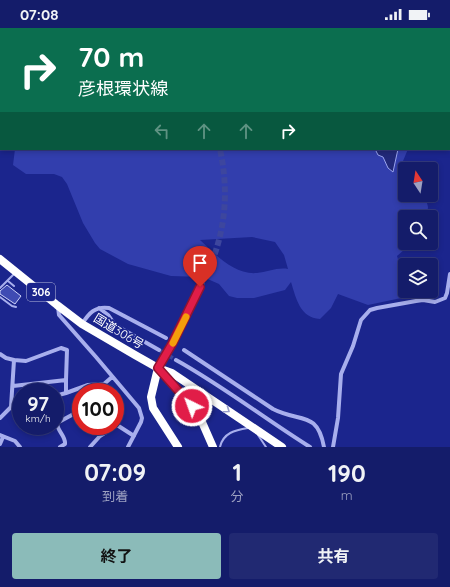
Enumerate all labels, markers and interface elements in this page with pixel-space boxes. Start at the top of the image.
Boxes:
text: 07:08 [20,5,58,24]
text: 70 m [78,39,144,74]
icon: right [12,44,64,96]
text: 彦根環状線 [78,77,168,100]
icon: left [151,120,173,142]
icon: ahead [193,120,215,142]
icon: ahead [235,120,257,142]
icon: right [277,120,299,142]
north arrow [398,162,438,202]
map controls [398,162,438,298]
button: search [398,210,438,250]
pin [183,246,217,287]
icon: arrive [189,252,211,274]
button: layers [398,258,438,298]
road number: 306 [27,283,55,301]
street label: 国道306号 [91,310,147,352]
speed limit sign: 100 [72,383,124,435]
position arrow [171,385,213,427]
text: 97 [27,391,49,416]
one-way arrow [223,405,230,413]
text: km/h [25,412,51,425]
text: 07:09 [84,457,146,487]
text: 1 [232,457,242,487]
text: 190 [328,458,366,488]
text: m [341,487,353,503]
text: 到着 [102,488,128,504]
text: 分 [231,488,244,504]
button: 終了 [12,533,221,579]
button: 共有 [229,533,438,579]

